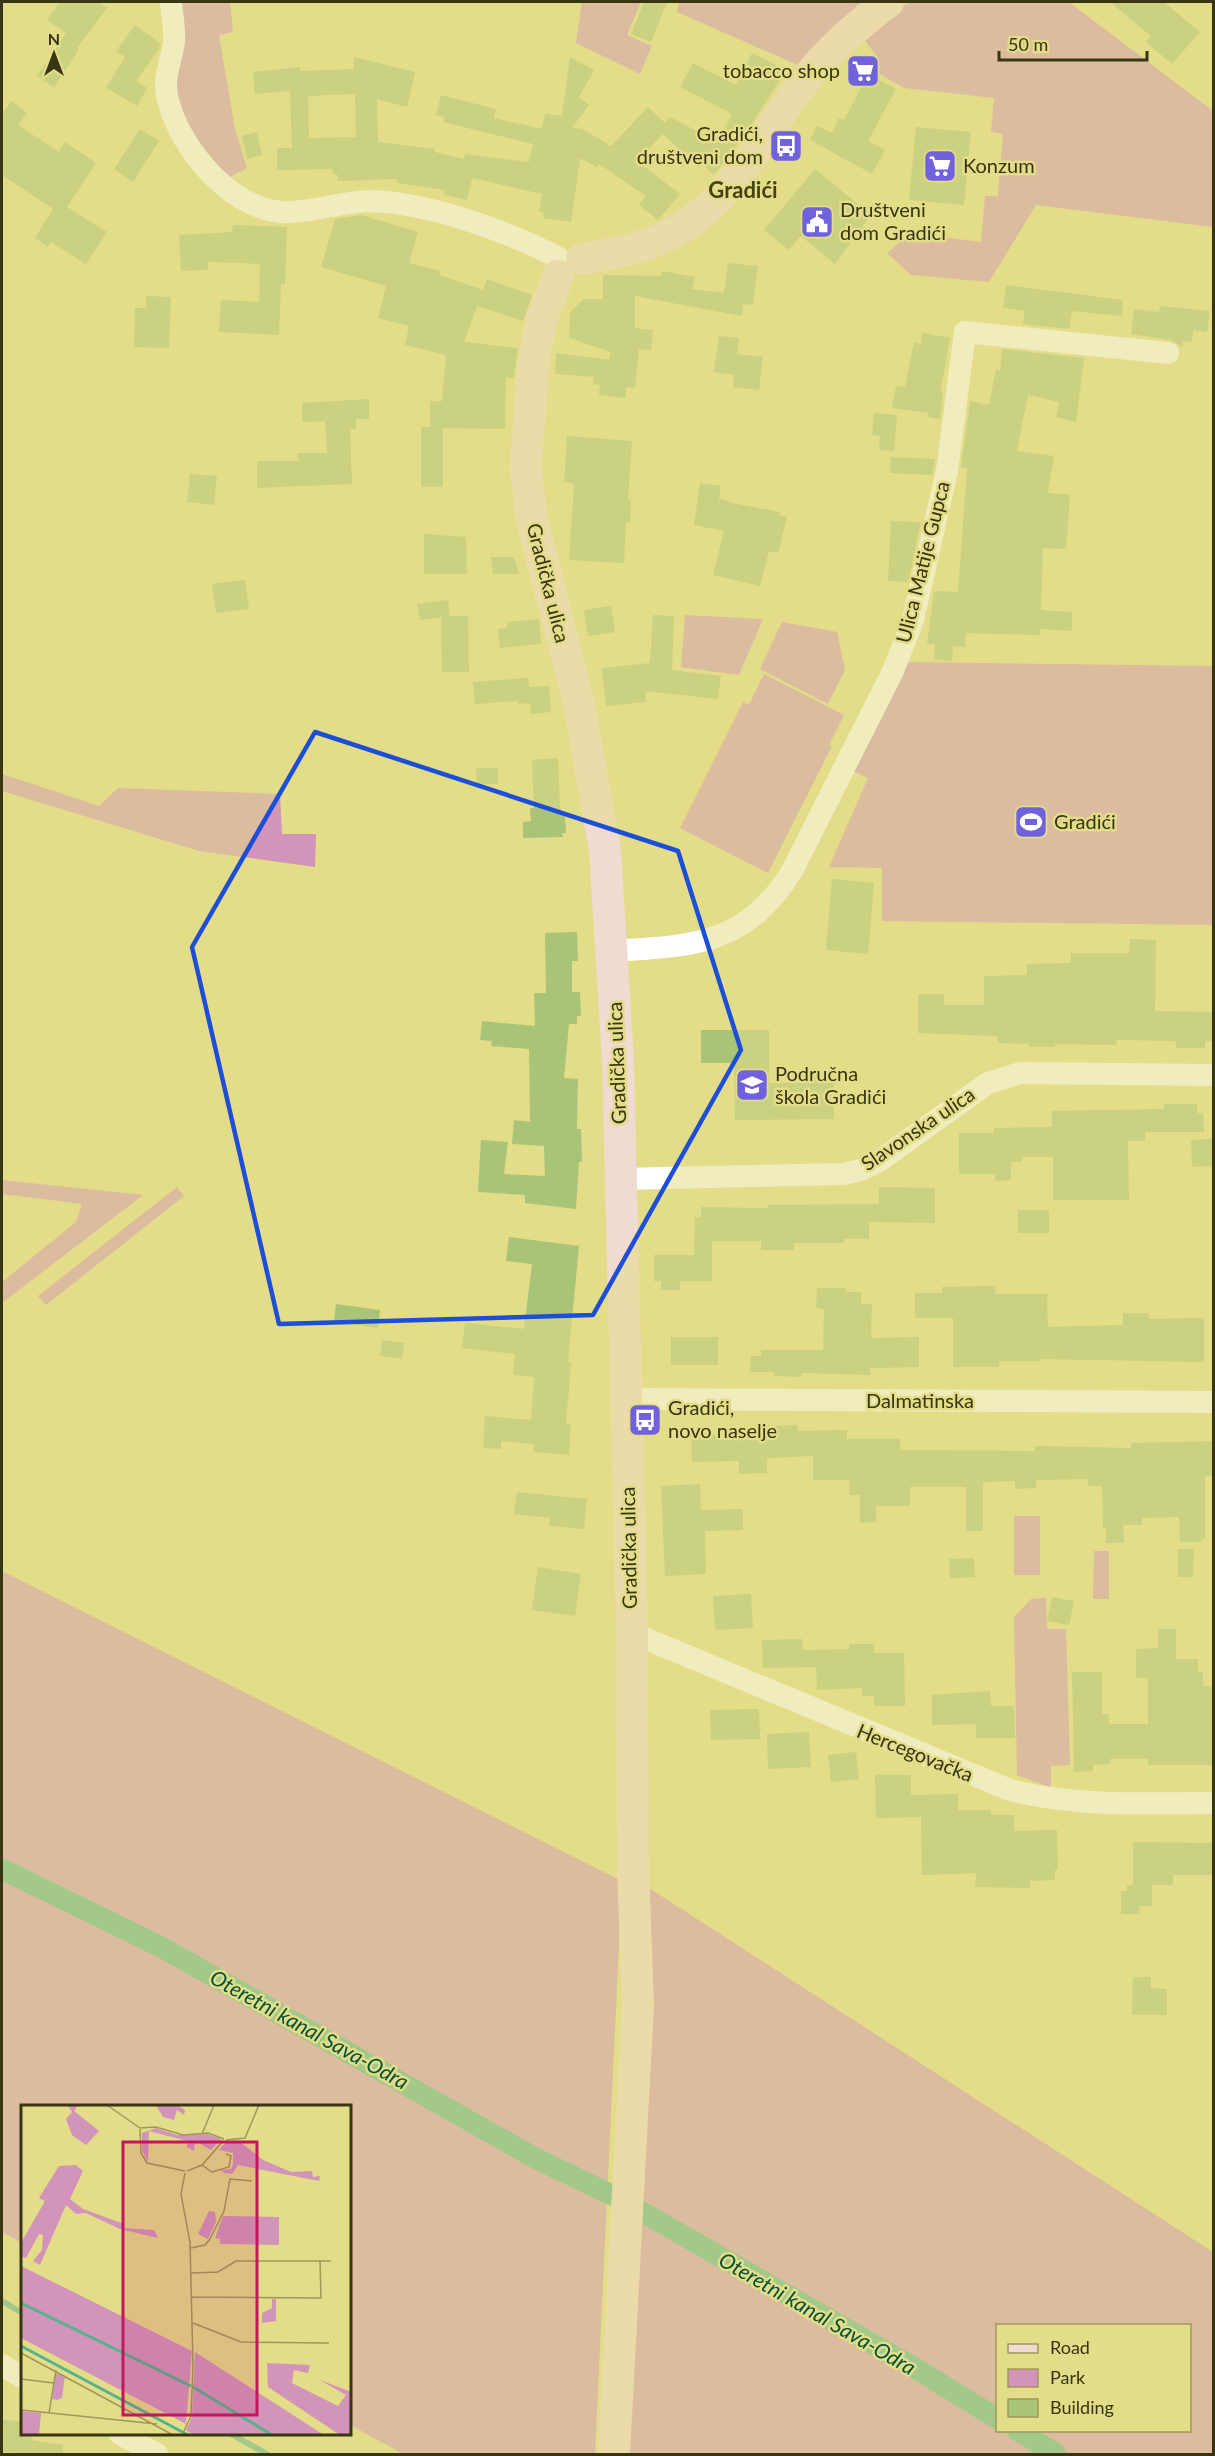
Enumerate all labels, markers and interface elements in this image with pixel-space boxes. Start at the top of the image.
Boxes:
north arrow [24,24,84,84]
scale bar [999,24,1148,62]
text: N [48,29,60,48]
text: 50 m [1008,33,1048,55]
supermarket icon: tobacco shop [845,53,881,89]
place label: tobacco shop [723,58,840,82]
place label: Gradići, društveni dom [637,121,763,168]
bus stop icon: Gradići, društveni dom [768,128,804,164]
supermarket icon: Konzum [922,148,958,184]
place label: Konzum [963,153,1035,177]
district label: Gradići [708,176,778,203]
place label: Društveni dom Gradići [840,197,946,244]
public building icon: Društveni dom Gradići [799,204,835,240]
street label: Ulica Matije Gupca [890,478,954,645]
street label: Gradička ulica [523,520,575,645]
sports icon: Gradići [1013,804,1049,840]
place label: Gradići [1054,809,1116,833]
street label: Gradička ulica [602,1001,630,1125]
place label: Područna škola Gradići [775,1061,886,1108]
school or university icon: Područna škola Gradići [734,1067,770,1103]
street label: Slavonska ulica [856,1081,979,1175]
street label: Dalmatinska [866,1388,974,1412]
place label: Gradići, novo naselje [668,1395,777,1442]
bus stop icon: Gradići, novo naselje [627,1402,663,1438]
street label: Gradička ulica [615,1487,641,1609]
street label: Hercegovačka [854,1718,977,1786]
water label: Oteretni kanal Sava-Odra [206,1964,413,2094]
inset map [21,2105,351,2435]
water label: Oteretni kanal Sava-Odra [715,2246,921,2379]
legend [996,2324,1191,2432]
text: Road [1050,2336,1090,2358]
text: Park [1050,2366,1086,2388]
text: Building [1050,2396,1114,2418]

